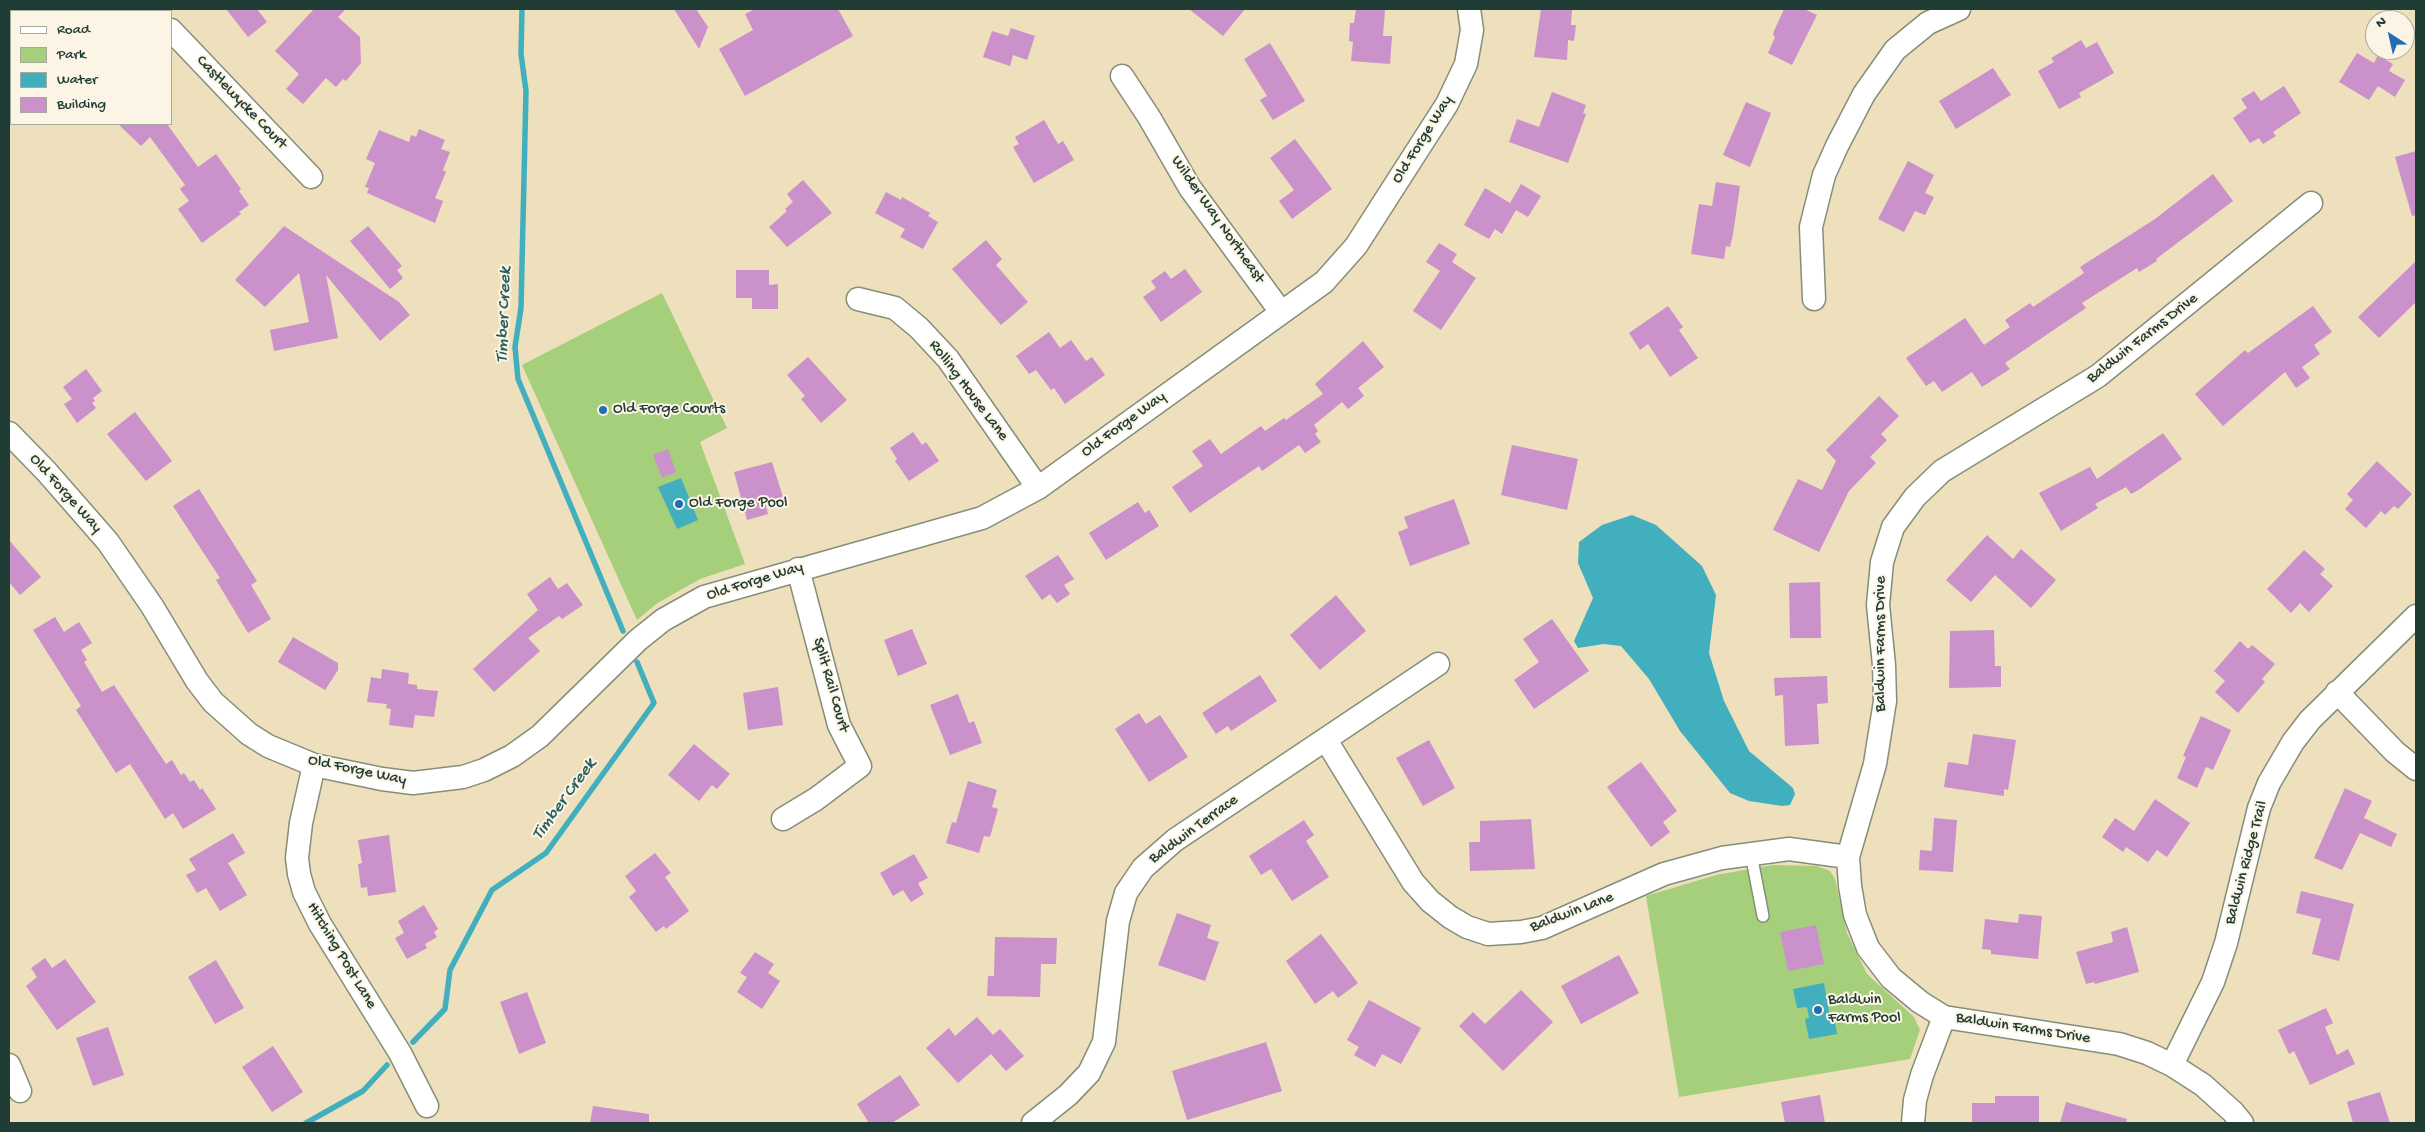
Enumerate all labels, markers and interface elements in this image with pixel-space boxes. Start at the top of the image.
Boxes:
legend [10,10,172,125]
north arrow [2365,10,2415,60]
text: N [2373,14,2390,33]
text: Road [57,21,90,39]
text: Park [57,46,86,64]
street label: Castlewycke Court [191,52,291,154]
text: Water [57,71,97,89]
street label: Old Forge Way [1388,93,1458,187]
text: Building [57,96,106,114]
street label: Wilder Way Northeast [1166,153,1268,287]
water label: Timber Creek [493,267,517,363]
street label: Baldwin Farms Drive [2084,290,2202,388]
street label: Rolling House Lane [924,337,1012,445]
street label: Old Forge Way [1078,388,1170,462]
place label: Old Forge Courts [613,400,725,420]
marker: Old Forge Courts [597,404,609,416]
street label: Old Forge Way [24,450,106,538]
place label: Old Forge Pool [689,494,788,514]
marker: Old Forge Pool [673,498,685,510]
street label: Old Forge Way [704,558,806,606]
street label: Baldwin Farms Drive [1872,576,1892,712]
street label: Split Rail Court [807,636,853,734]
street label: Old Forge Way [306,751,408,791]
water label: Timber Creek [528,755,602,845]
street label: Baldwin Terrace [1146,791,1242,869]
street label: Baldwin Ridge Trail [2221,799,2273,927]
street label: Baldwin Lane [1528,888,1616,938]
street label: Hitching Post Lane [302,899,380,1013]
place label: Baldwin Farms Pool [1828,991,1901,1029]
marker: Baldwin Farms Pool [1812,1004,1824,1016]
street label: Baldwin Farms Drive [1954,1009,2092,1049]

